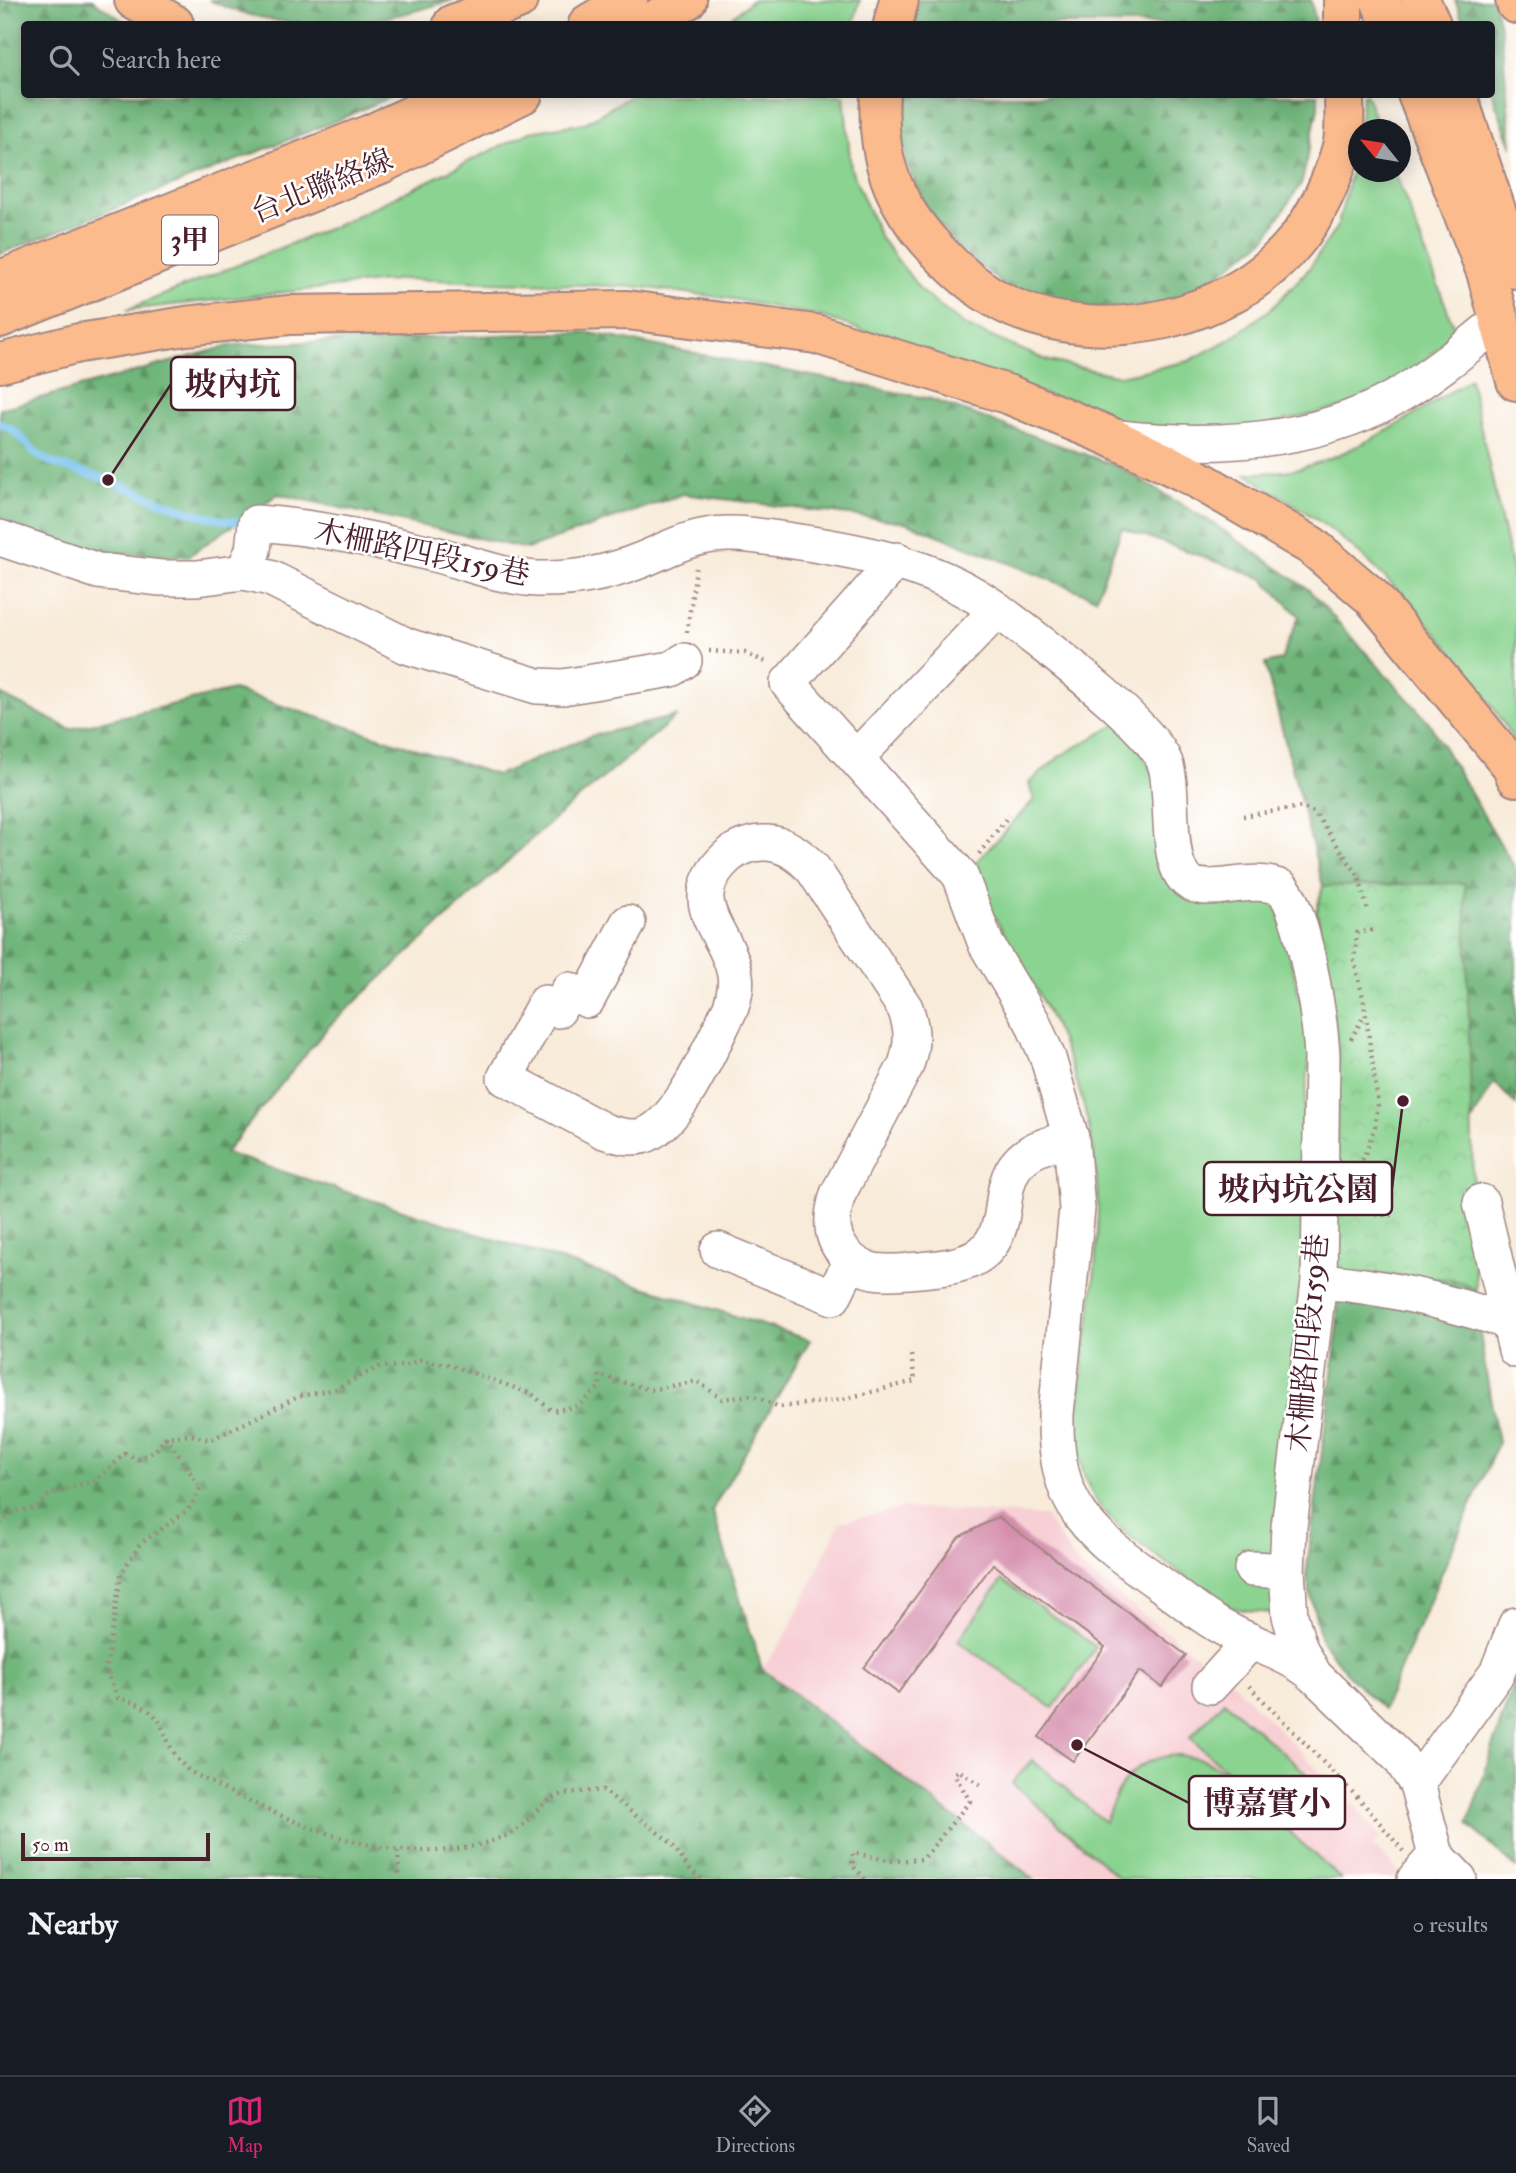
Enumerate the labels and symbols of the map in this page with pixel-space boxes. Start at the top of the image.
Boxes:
north arrow [1348,119,1411,182]
street label: 台北聯絡線 [246,141,398,231]
road number: 3甲 [162,216,218,264]
callout: 坡內坑 [171,357,295,410]
text: 坡內坑 [185,365,281,405]
street label: 木柵路四段159巷 [311,512,533,594]
callout: 坡內坑公園 [1204,1162,1392,1215]
text: 坡內坑公園 [1218,1170,1378,1210]
street label: 木柵路四段159巷 [1280,1232,1336,1454]
callout: 博嘉實小 [1189,1776,1345,1829]
text: 博嘉實小 [1203,1784,1331,1824]
scale bar [21,1830,210,1862]

